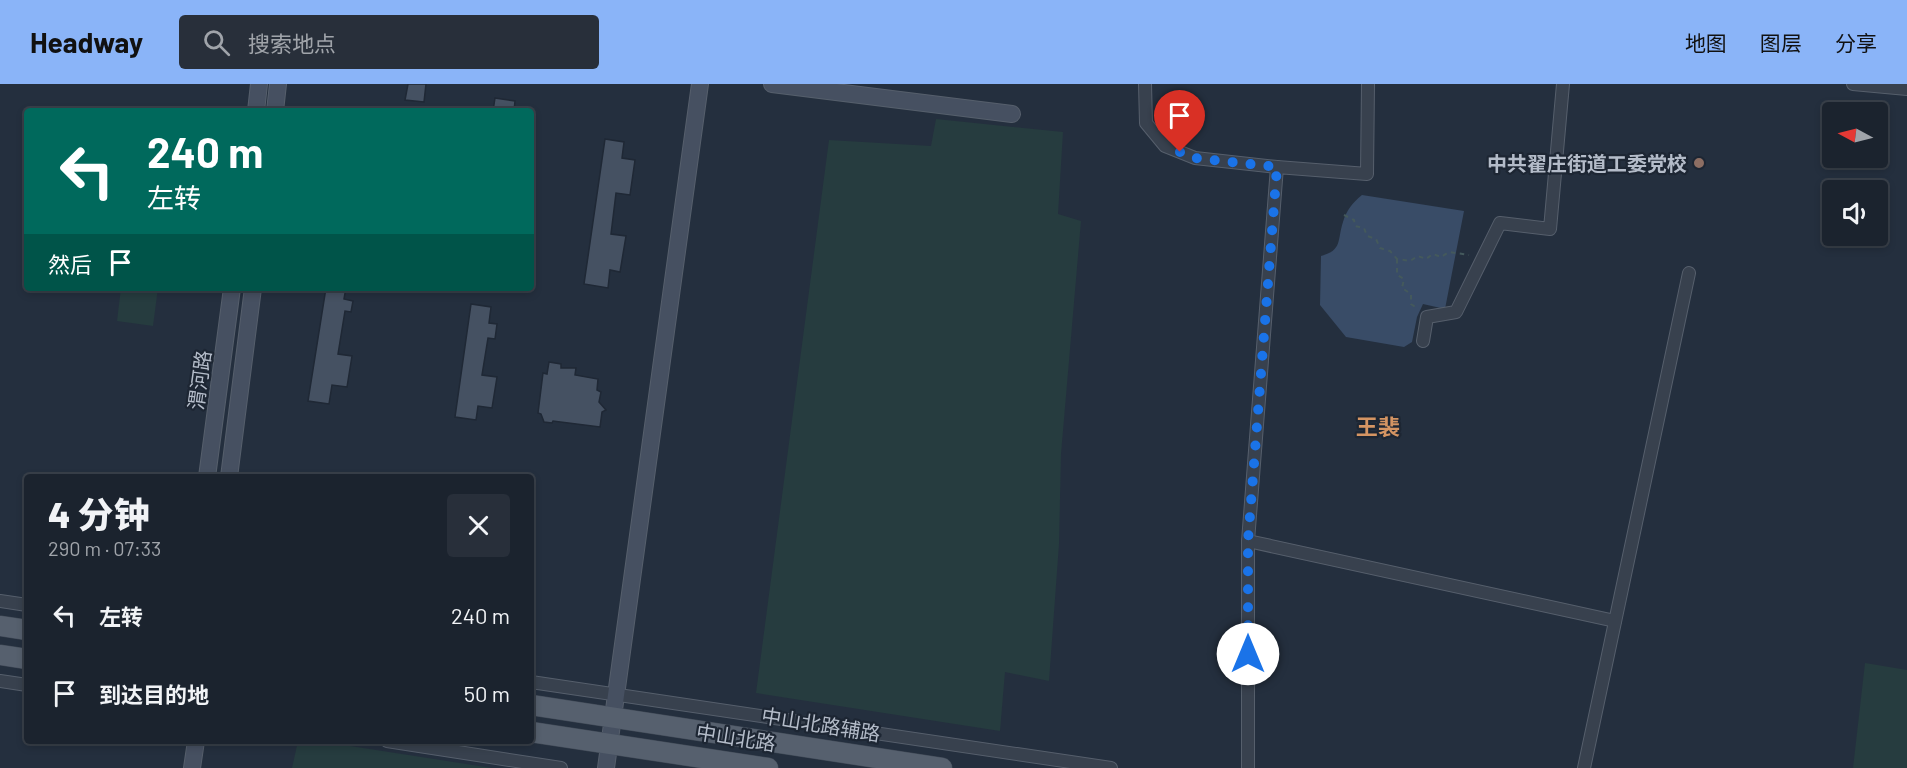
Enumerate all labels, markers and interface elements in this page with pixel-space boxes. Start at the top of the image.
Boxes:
search box [179,15,599,69]
text: Headway [30,25,143,59]
icon: search [200,26,233,59]
text: 搜索地点 [248,30,336,56]
text: 地图 [1685,30,1727,55]
text: 图层 [1760,30,1802,55]
text: 分享 [1835,30,1877,55]
pin [1154,90,1205,152]
icon: arrive [1163,99,1196,132]
north arrow [1822,102,1888,168]
map controls [1822,102,1888,246]
text: 240 m [147,126,263,176]
icon: left [48,132,126,210]
place label: 中共翟庄街道工委党校 [1487,151,1687,175]
marker: 中共翟庄街道工委党校 [1692,156,1706,170]
button: sound [1822,180,1888,246]
text: 左转 [147,181,201,213]
icon: arrive [104,246,137,279]
text: 然后 [48,251,92,277]
street label: 渭河路 [183,349,215,411]
district label: 王裴 [1356,413,1400,439]
text: 4 分钟 [48,492,150,535]
button: close [447,494,510,557]
text: 290 m · 07:33 [48,536,161,560]
icon: left [48,599,81,632]
text: 240 m [451,602,510,628]
text: 左转 [99,603,143,629]
position arrow [1216,622,1280,686]
icon: arrive [48,677,81,710]
text: 50 m [464,680,510,706]
text: 到达目的地 [99,681,209,707]
street label: 中山北路辅路 [760,703,882,745]
street label: 中山北路 [695,719,777,755]

